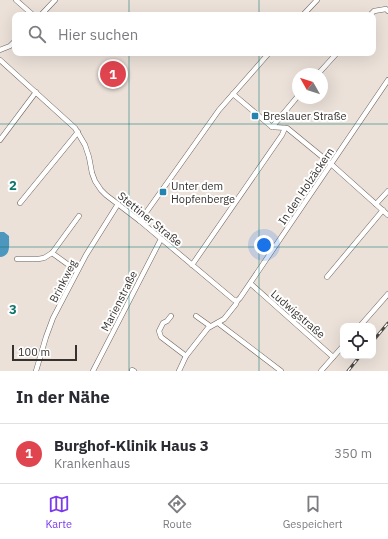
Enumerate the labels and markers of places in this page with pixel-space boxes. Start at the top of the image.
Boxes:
pin: 1 [100,59,126,89]
place label: Breslauer Straße [263,109,347,123]
marker: Breslauer Straße [250,111,260,121]
place label: Unter dem Hopfenberge [171,179,235,206]
marker: Unter dem Hopfenberge [158,187,168,197]

